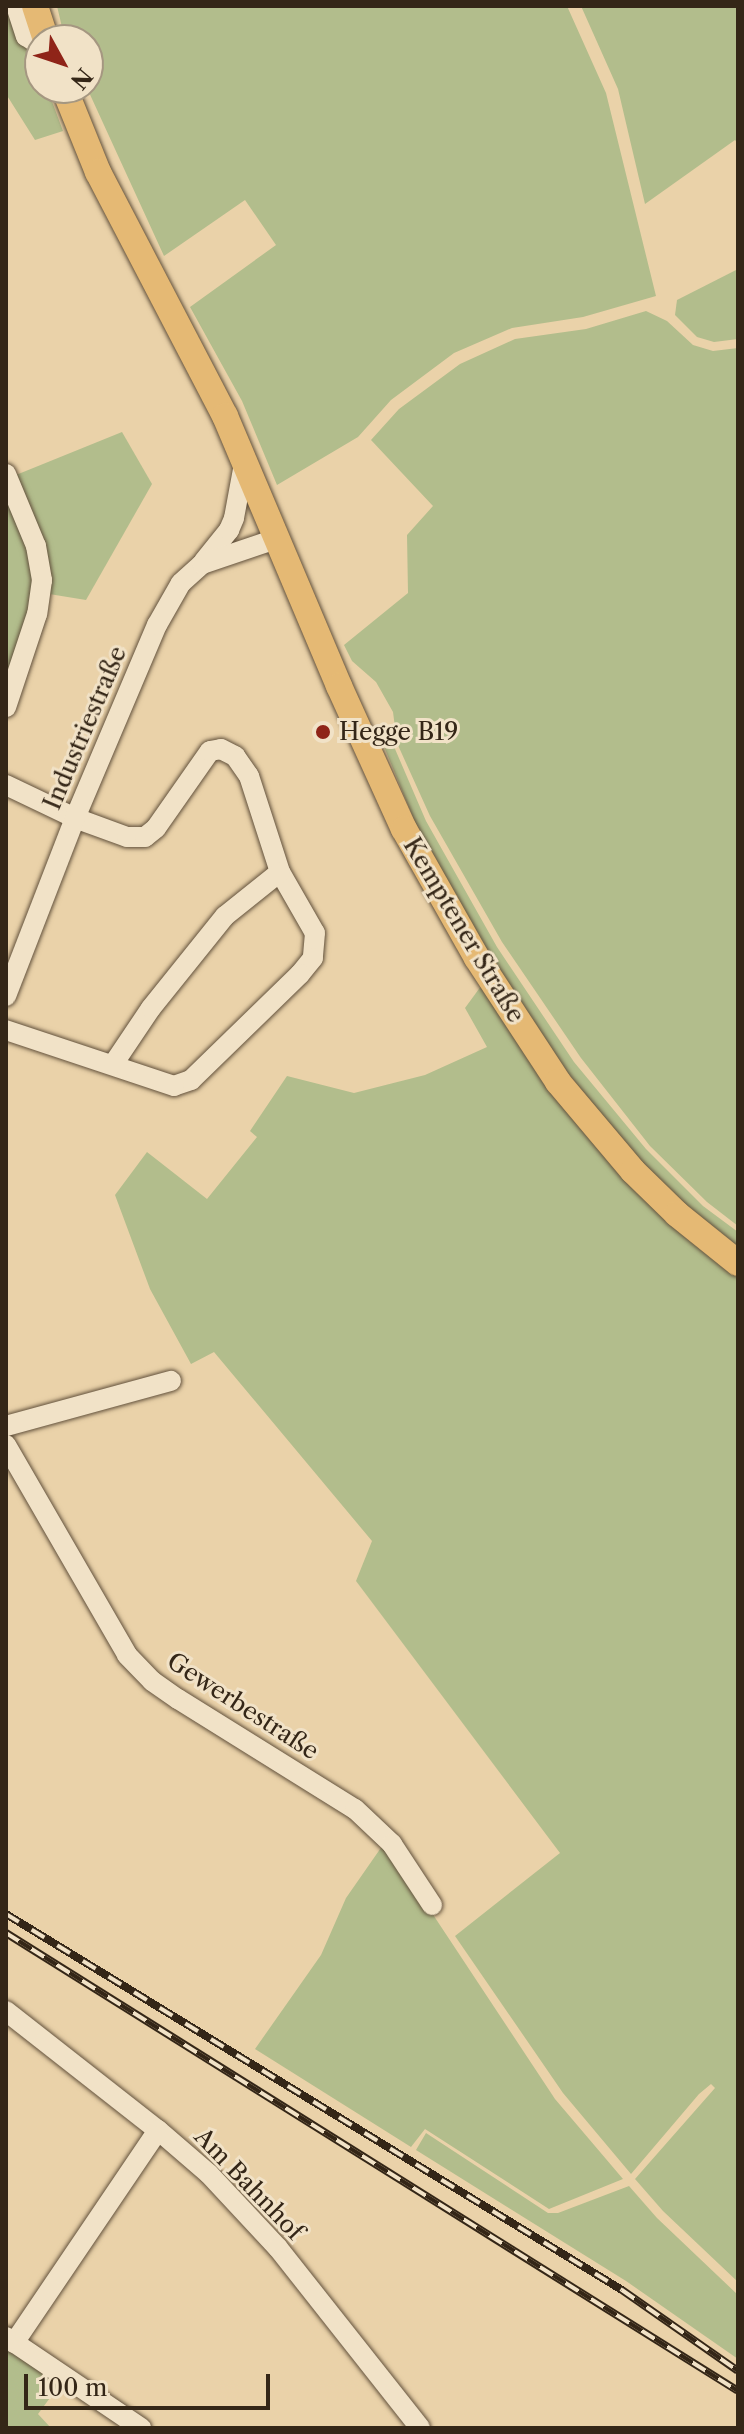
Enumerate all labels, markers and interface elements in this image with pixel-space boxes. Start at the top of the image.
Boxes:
north arrow [24,24,104,104]
text: N [65,62,98,94]
street label: Industriestraße [38,642,132,814]
place label: Hegge B19 [339,718,458,746]
marker: Hegge B19 [314,723,332,741]
street label: Kemptener Straße [397,832,531,1028]
street label: Gewerbestraße [162,1646,324,1766]
street label: Am Bahnhof [189,2122,309,2246]
scale bar [28,2358,274,2408]
text: 100 m [38,2373,107,2402]

